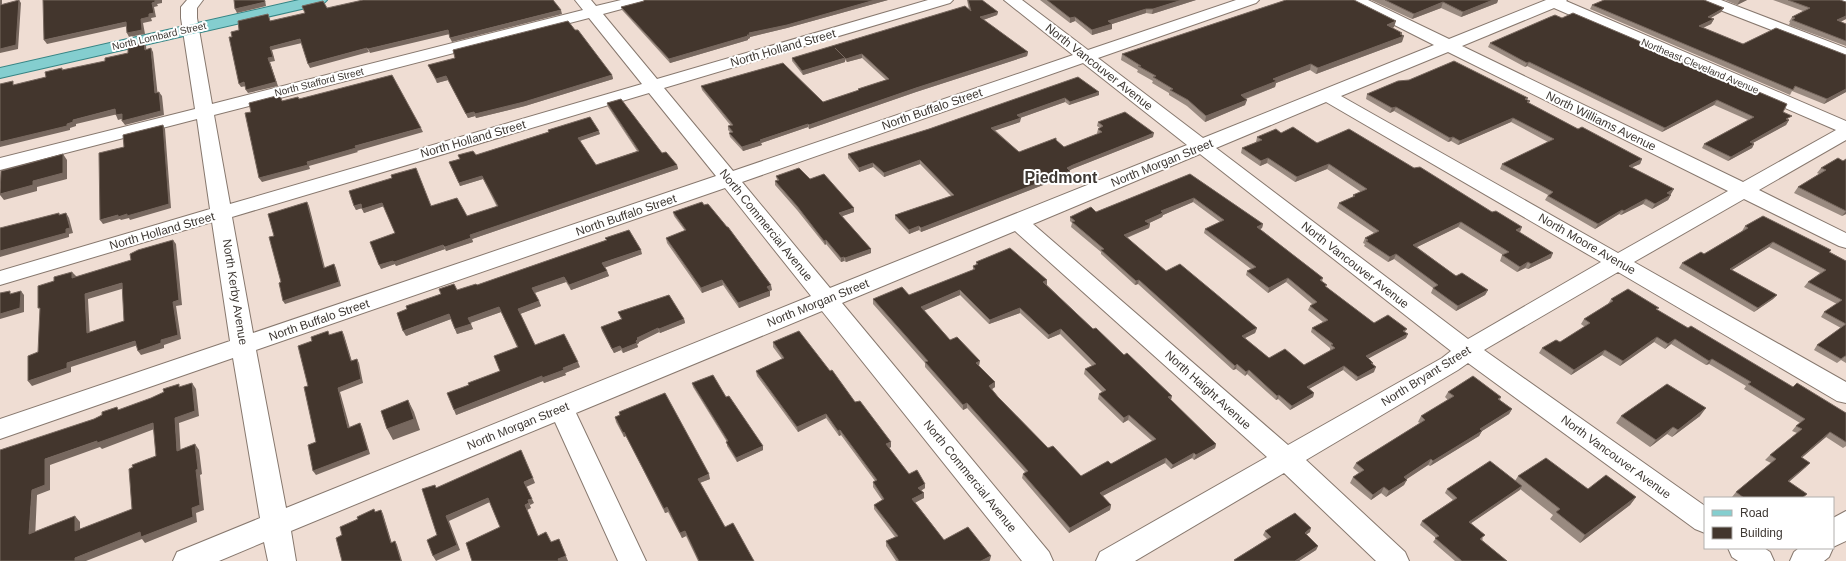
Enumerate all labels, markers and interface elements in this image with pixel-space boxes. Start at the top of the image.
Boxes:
street label: North Lombard Street [111,20,207,52]
street label: North Vancouver Avenue [1043,21,1156,113]
street label: North Holland Street [729,26,838,70]
street label: Northeast Cleveland Avenue [1640,36,1761,96]
street label: North Stafford Street [273,66,365,98]
street label: North Buffalo Street [880,85,985,133]
street label: North Williams Avenue [1544,88,1659,154]
street label: North Holland Street [419,117,528,161]
street label: North Morgan Street [1109,136,1216,190]
street label: North Commercial Avenue [717,166,816,284]
district label: Piedmont [1025,169,1098,186]
street label: North Buffalo Street [574,191,679,239]
street label: North Holland Street [108,209,217,253]
street label: North Moore Avenue [1536,210,1638,278]
street label: North Vancouver Avenue [1299,219,1412,311]
street label: North Kerby Avenue [220,238,250,346]
street label: North Morgan Street [765,276,872,330]
street label: North Buffalo Street [267,296,372,344]
street label: North Bryant Street [1379,342,1474,409]
street label: North Haight Avenue [1162,348,1254,432]
street label: North Morgan Street [465,399,572,453]
street label: North Vancouver Avenue [1558,412,1674,502]
street label: North Commercial Avenue [921,417,1020,535]
legend [1704,497,1834,549]
text: Road [1740,506,1769,520]
text: Building [1740,526,1783,540]

